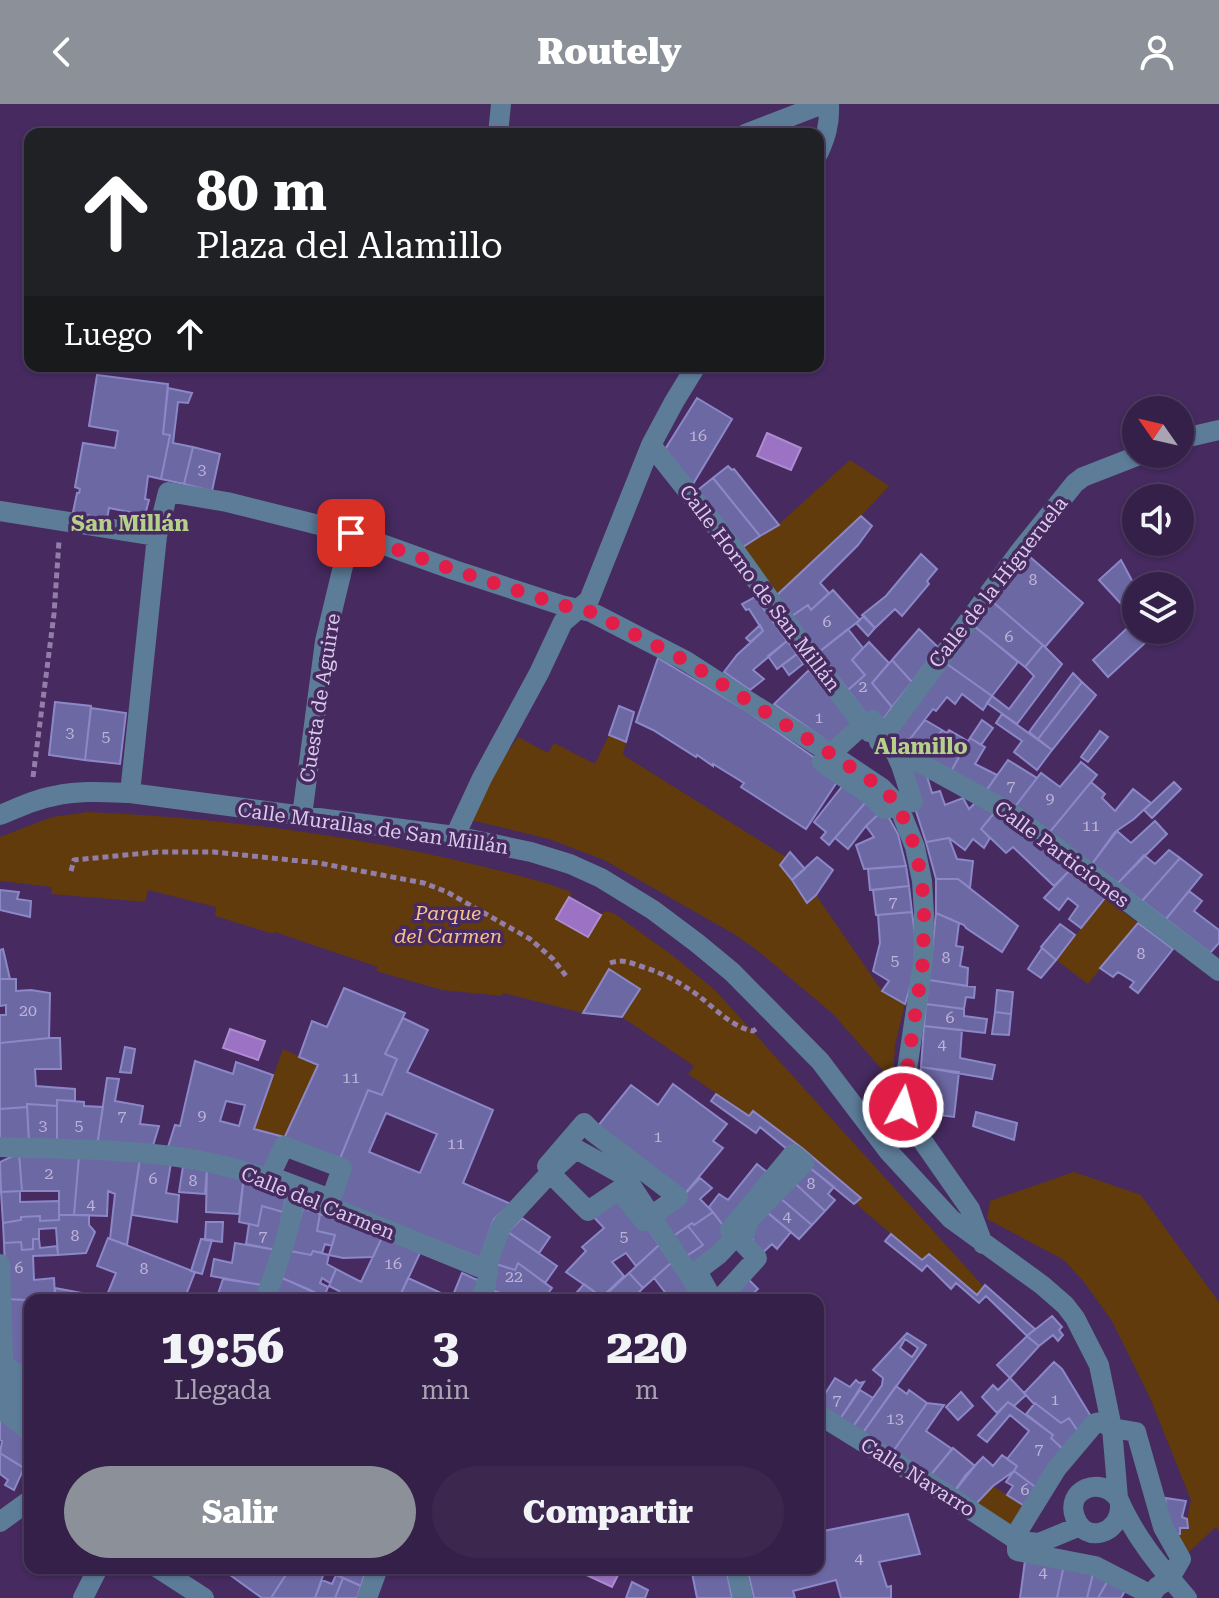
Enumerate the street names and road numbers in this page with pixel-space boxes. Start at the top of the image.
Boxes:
street label: Calle Horno de San Millán [674,480,846,696]
street label: Calle de la Higueruela [924,491,1072,672]
street label: Cuesta de Aguirre [295,612,345,784]
street label: Calle Particiones [990,796,1134,912]
street label: Calle Murallas de San Millán [236,797,510,859]
street label: Calle del Carmen [237,1161,399,1245]
street label: Calle Navarro [856,1432,980,1522]

